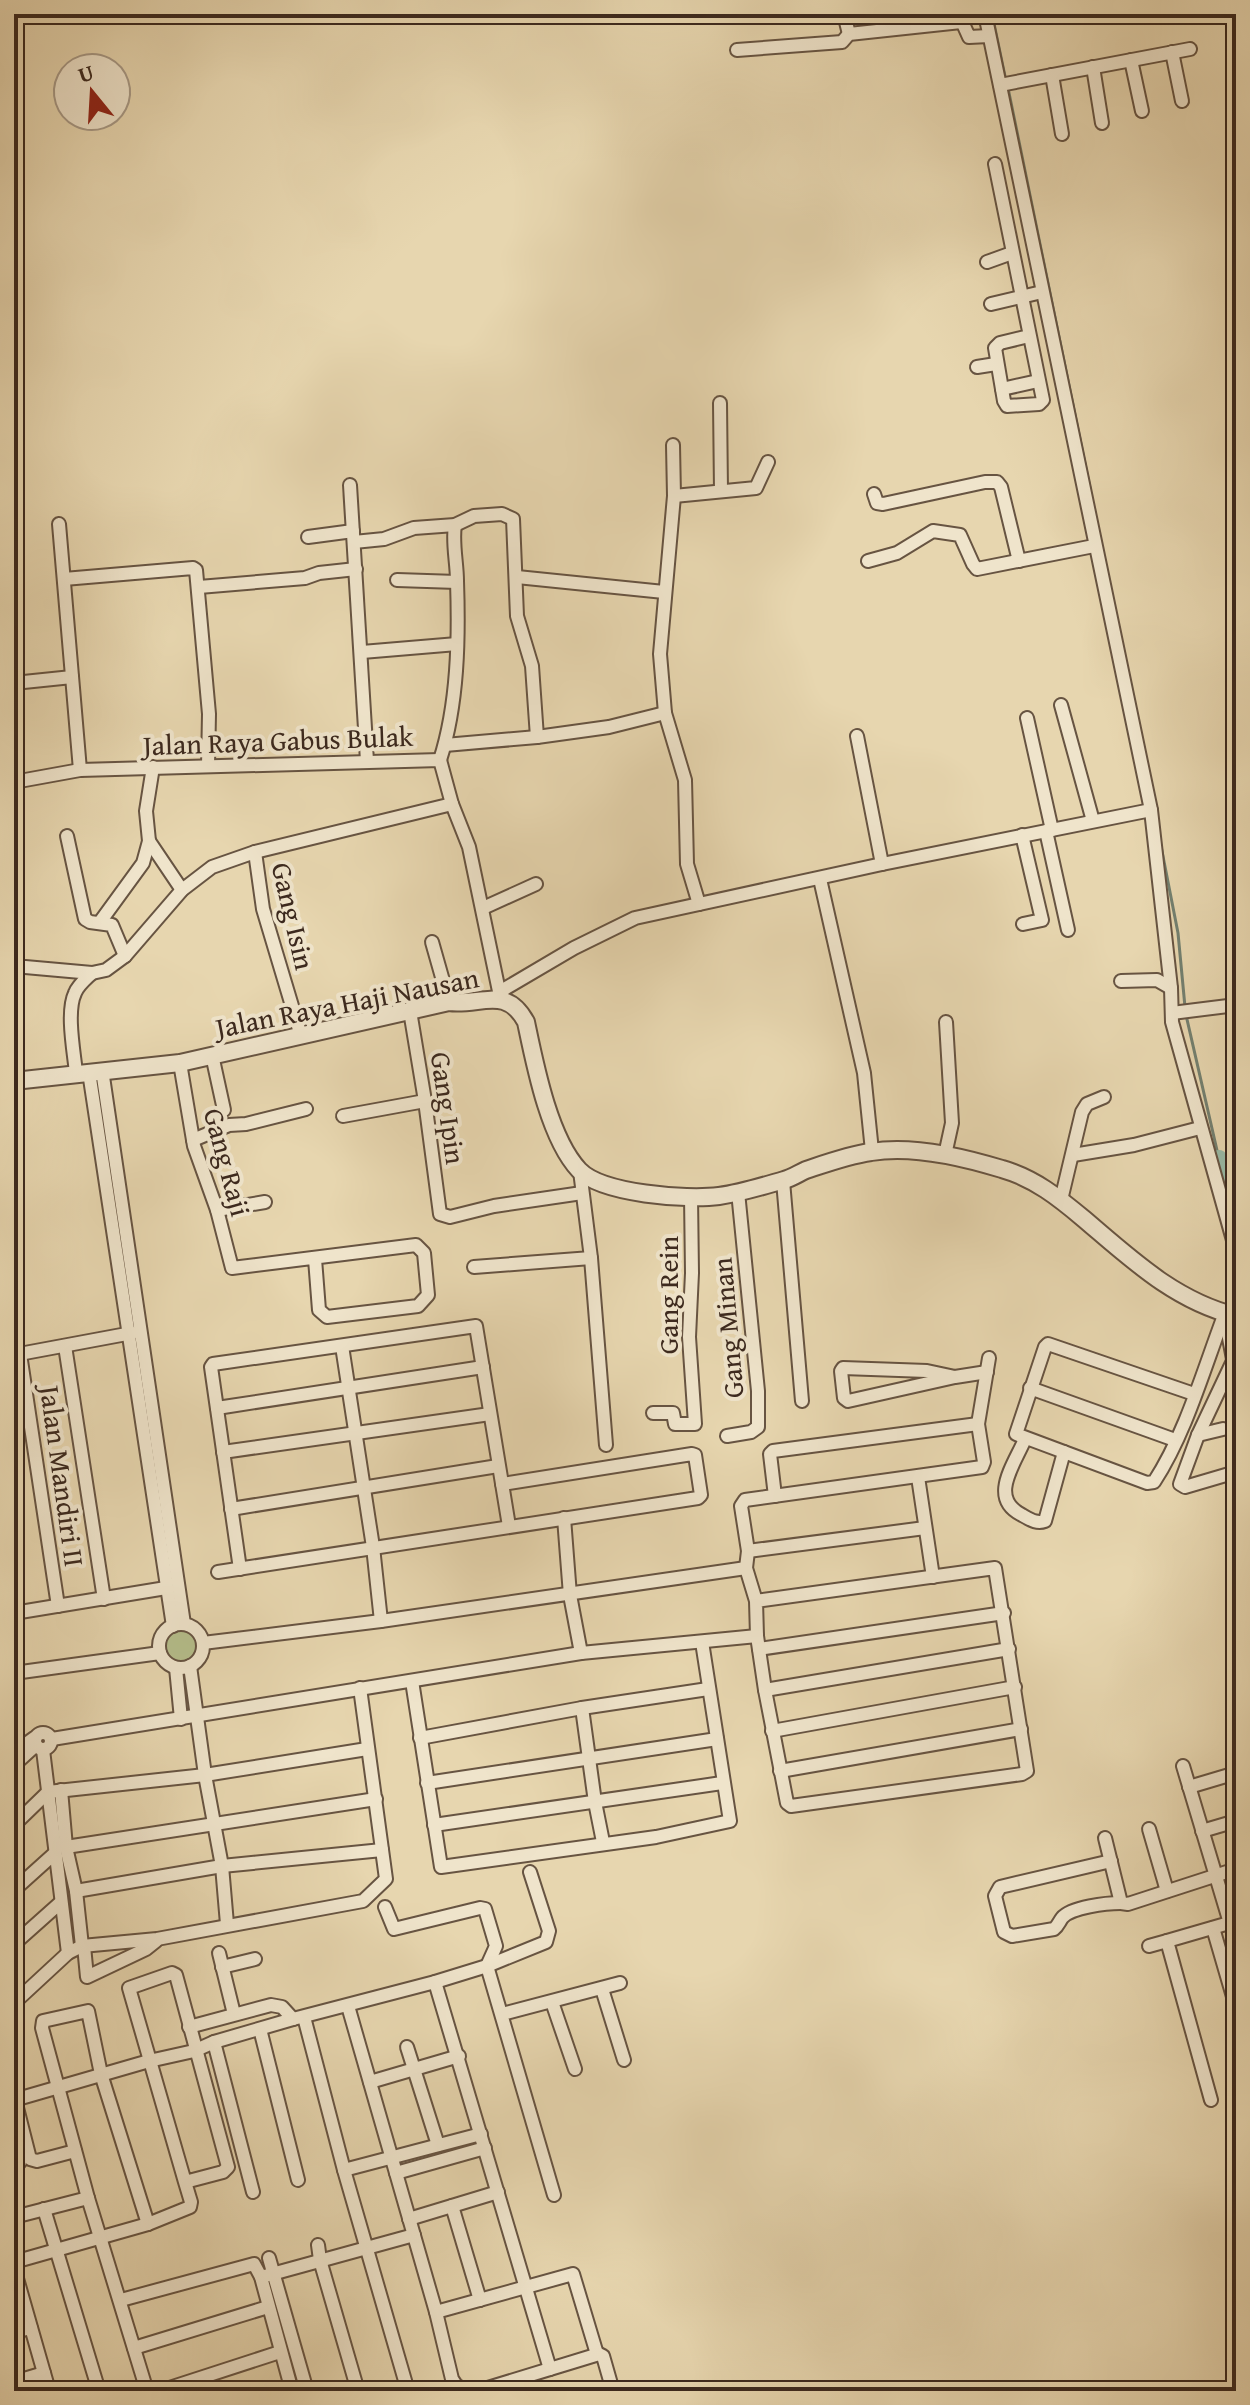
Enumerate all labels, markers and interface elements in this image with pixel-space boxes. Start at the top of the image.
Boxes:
north arrow [52,52,132,132]
text: U [74,55,98,90]
street label: Jalan Raya Gabus Bulak [139,715,415,765]
street label: Gang Isin [262,858,326,974]
street label: Jalan Raya Haji Nausan [209,956,482,1048]
street label: Gang Ipin [421,1049,477,1167]
street label: Gang Raji [194,1103,262,1221]
street label: Gang Rein [647,1236,688,1354]
street label: Gang Minan [700,1256,754,1400]
street label: Jalan Mandiri II [30,1380,96,1569]

